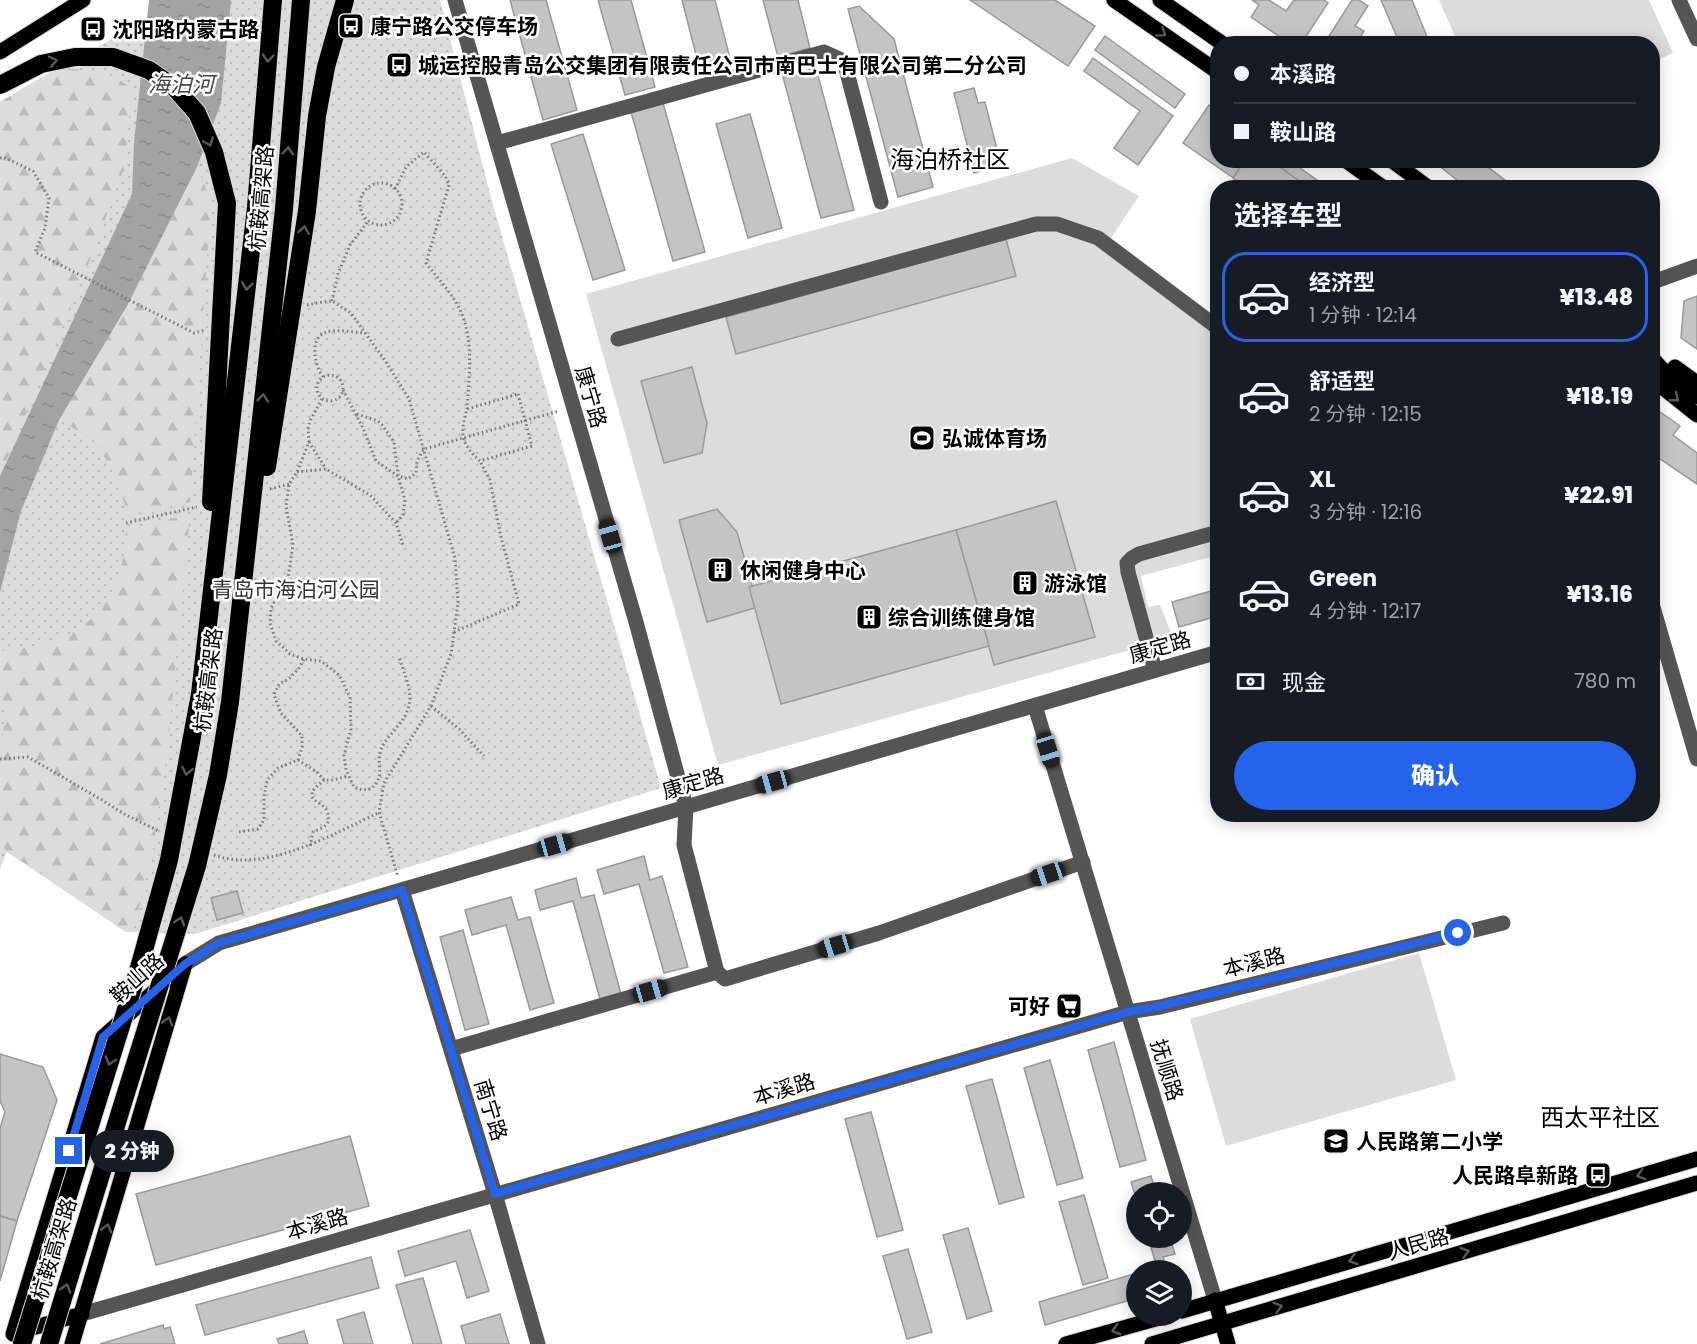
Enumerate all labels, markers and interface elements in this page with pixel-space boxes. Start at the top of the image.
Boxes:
bus stop icon: 康宁路公交停车场 [336,11,366,41]
place label: 康宁路公交停车场 [370,12,538,41]
bus stop icon: 沈阳路内蒙古路 [78,14,108,44]
place label: 沈阳路内蒙古路 [112,15,259,44]
one-way arrow [1155,26,1166,37]
bus stop icon: 城运控股青岛公交集团有限责任公司市南巴士有限公司第二分公司 [384,50,414,80]
place label: 城运控股青岛公交集团有限责任公司市南巴士有限公司第二分公司 [418,51,1027,80]
one-way arrow [262,54,275,63]
one-way arrow [48,55,58,68]
text: 本溪路 [1270,59,1336,90]
water label: 海泊河 [148,69,218,100]
text: 鞍山路 [1270,117,1336,148]
one-way arrow [202,136,214,147]
district label: 海泊桥社区 [890,143,1010,176]
street label: 杭鞍高架路 [242,144,280,252]
one-way arrow [282,146,295,155]
text: 选择车型 [1234,197,1342,234]
one-way arrow [298,225,310,234]
text: 经济型 [1309,267,1375,298]
icon: car [1237,270,1291,324]
one-way arrow [241,281,254,290]
text: ¥13.48 [1559,282,1633,313]
text: 1 分钟 · 12:14 [1309,301,1417,329]
street label: 康宁路 [568,363,614,431]
text: 舒适型 [1309,366,1375,397]
icon: car [1237,369,1291,423]
text: ¥18.19 [1566,381,1633,412]
one-way arrow [1668,390,1679,401]
one-way arrow [256,393,269,402]
text: 2 分钟 · 12:15 [1309,400,1422,428]
sports icon: 弘诚体育场 [907,423,937,453]
place label: 弘诚体育场 [942,424,1047,453]
text: XL [1309,464,1335,495]
icon: car [1237,468,1291,522]
text: ¥22.91 [1564,480,1633,511]
text: 3 分钟 · 12:16 [1309,498,1422,526]
car [596,516,624,556]
building icon: 休闲健身中心 [705,555,735,585]
place label: 休闲健身中心 [740,556,866,585]
text: Green [1309,563,1377,594]
icon: car [1237,567,1291,621]
building icon: 游泳馆 [1010,568,1040,598]
place label: 游泳馆 [1044,569,1107,598]
park label: 青岛市海泊河公园 [212,575,380,604]
text: ¥13.16 [1567,579,1633,610]
text: 4 分钟 · 12:17 [1309,597,1421,625]
building icon: 综合训练健身馆 [854,602,884,632]
place label: 综合训练健身馆 [888,603,1035,632]
street label: 康定路 [1126,624,1194,670]
street label: 杭鞍高架路 [187,626,229,734]
icon: cash [1234,665,1267,698]
text: 现金 [1282,667,1326,698]
text: 780 m [1574,667,1636,695]
car [1034,730,1062,770]
button: 确认 [1234,741,1636,810]
street label: 康定路 [659,760,727,806]
one-way arrow [181,766,194,776]
car [753,768,793,796]
car [535,831,575,859]
car [1028,860,1068,888]
one-way arrow [173,916,185,927]
route start [1444,919,1471,946]
car [815,932,855,960]
street label: 本溪路 [1220,940,1288,984]
street label: 鞍山路 [104,946,170,1010]
car [630,977,670,1005]
supermarket icon: 可好 [1054,991,1084,1021]
place label: 可好 [1008,992,1050,1021]
one-way arrow [161,1016,173,1026]
street label: 抚顺路 [1144,1036,1190,1104]
one-way arrow [105,1055,117,1066]
street label: 本溪路 [750,1066,818,1112]
street label: 南宁路 [468,1076,514,1144]
district label: 西太平社区 [1540,1101,1660,1134]
school or university icon: 人民路第二小学 [1321,1126,1351,1156]
place label: 人民路第二小学 [1356,1127,1503,1156]
callout: 2 分钟 [90,1130,174,1172]
route end [55,1137,82,1164]
text: 2 分钟 [104,1137,160,1165]
bus stop icon: 人民路阜新路 [1583,1160,1613,1190]
place label: 人民路阜新路 [1452,1161,1578,1190]
one-way arrow [1636,1168,1647,1180]
map controls [1126,1182,1192,1326]
button: locate [1126,1182,1192,1248]
street label: 杭鞍高架路 [25,1195,83,1303]
street label: 本溪路 [283,1201,351,1247]
street label: 人民路 [1384,1221,1452,1267]
one-way arrow [100,1223,112,1234]
one-way arrow [1459,1247,1470,1259]
one-way arrow [1348,1253,1359,1265]
button: layers [1126,1260,1192,1326]
one-way arrow [59,1283,71,1294]
one-way arrow [1272,1302,1283,1314]
one-way arrow [1111,1323,1122,1335]

